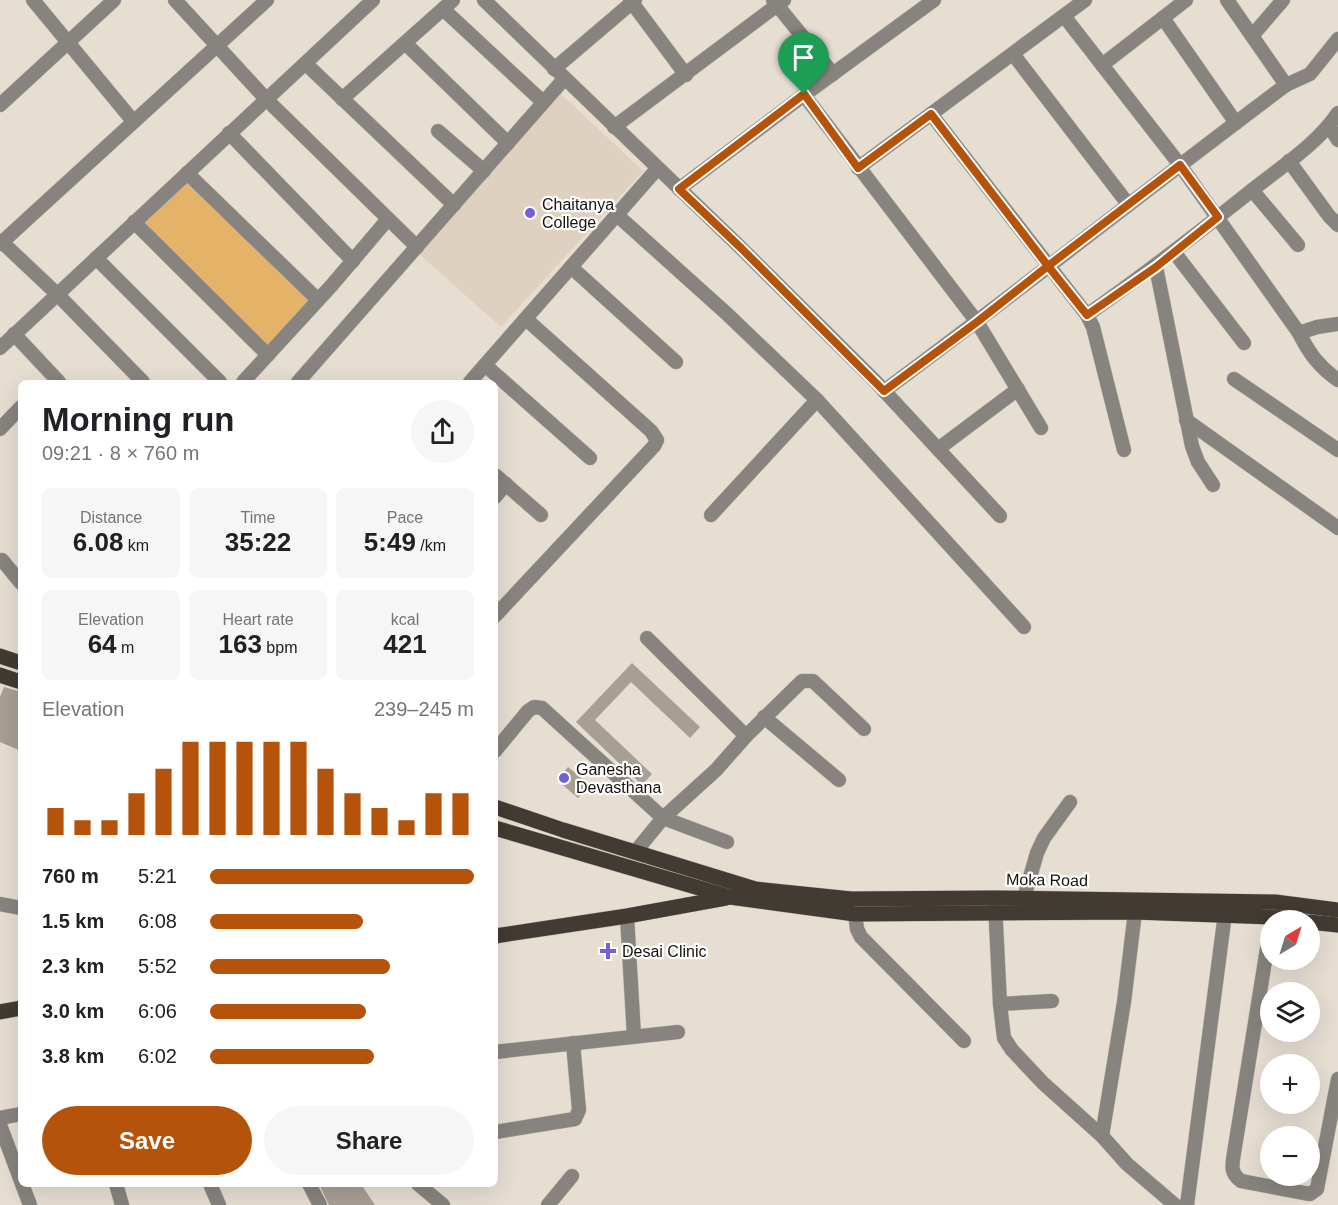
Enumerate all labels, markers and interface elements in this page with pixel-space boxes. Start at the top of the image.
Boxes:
pin [778,32,829,94]
icon: arrive [787,41,820,74]
place label: Chaitanya College [542,196,614,231]
marker: Chaitanya College [523,206,537,220]
button: share [411,400,474,463]
text: Morning run [42,401,234,438]
text: 09:21 · 8 × 760 m [42,442,199,464]
text: Distance [80,509,142,526]
text: Time [241,509,275,526]
text: Pace [387,509,423,526]
text: 6.08 [73,527,123,557]
text: 35:22 [225,527,291,557]
text: 5:49 [364,527,416,557]
text: km [123,537,149,554]
text: /km [416,537,446,554]
text: Elevation [78,611,144,628]
text: Heart rate [222,611,294,628]
text: kcal [391,611,419,628]
text: 64 [88,629,117,659]
text: 163 [219,629,262,659]
text: 421 [383,629,427,659]
text: m [117,639,134,656]
text: bpm [262,639,297,656]
text: Elevation [42,698,124,720]
text: 239–245 m [374,698,474,720]
place label: Ganesha Devasthana [576,761,661,796]
marker: Ganesha Devasthana [557,771,571,785]
text: 760 m [42,865,99,887]
text: 5:21 [138,865,177,887]
street label: Moka Road [1006,871,1088,889]
text: 1.5 km [42,910,104,932]
text: 6:08 [138,910,177,932]
north arrow [1260,910,1320,970]
map controls [1260,910,1320,1186]
marker: Desai Clinic [599,942,617,960]
place label: Desai Clinic [622,943,706,960]
text: 2.3 km [42,955,104,977]
text: 5:52 [138,955,177,977]
button: layers [1260,982,1320,1042]
text: 3.0 km [42,1000,104,1022]
text: 6:06 [138,1000,177,1022]
text: 3.8 km [42,1045,104,1067]
text: 6:02 [138,1045,177,1067]
button: + [1260,1054,1320,1114]
button: Save [42,1106,252,1175]
button: Share [264,1106,474,1175]
button: − [1260,1126,1320,1186]

